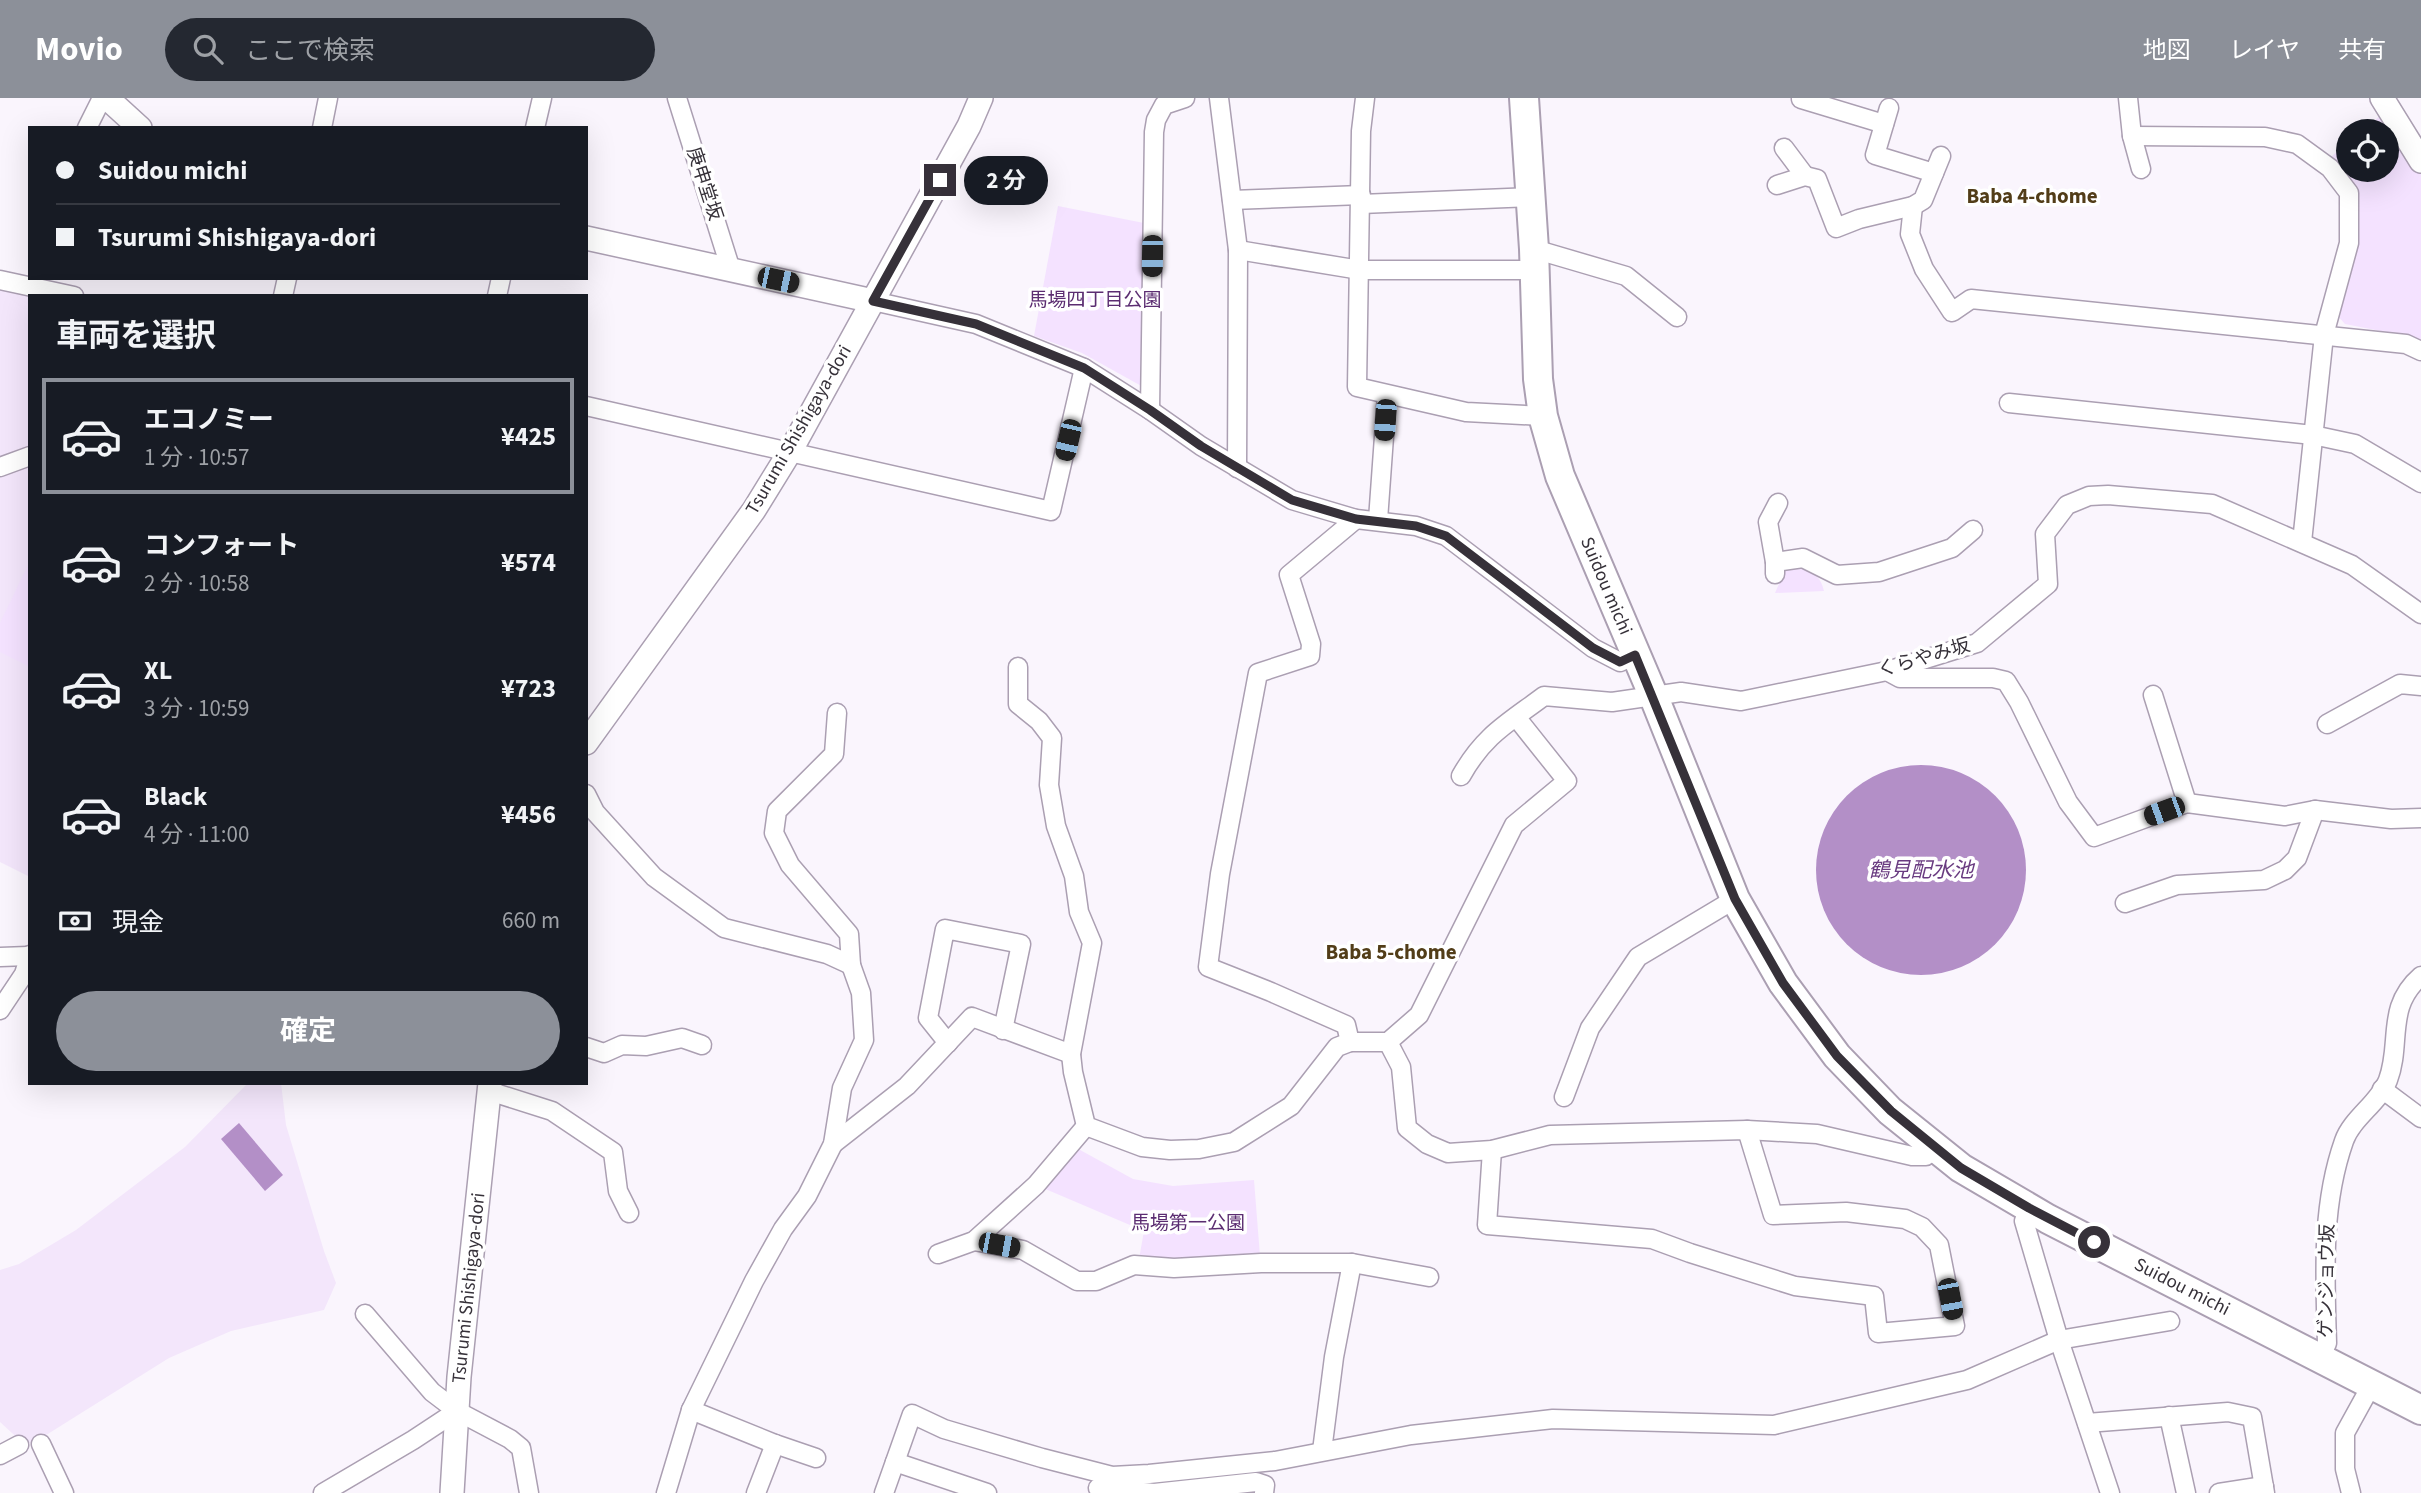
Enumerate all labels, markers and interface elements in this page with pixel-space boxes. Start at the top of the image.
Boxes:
search box [165,18,655,81]
text: Movio [35,26,123,73]
icon: search [189,30,227,68]
text: ここで検索 [245,32,375,69]
text: 地図 [2143,33,2191,68]
text: レイヤ [2229,33,2300,68]
text: 共有 [2338,33,2386,68]
map controls [2336,119,2399,182]
button: locate [2336,119,2399,182]
street label: 庚申堂坂 [679,144,729,224]
text: Suidou michi [98,152,247,189]
callout: 2 分 [964,155,1048,204]
route end [924,164,956,196]
text: 2 分 [986,164,1026,197]
district label: Baba 4-chome [1966,181,2098,211]
text: Tsurumi Shishigaya-dori [98,219,376,256]
car [1142,235,1163,277]
car [756,265,801,295]
park label: 馬場四丁目公園 [1028,287,1162,314]
text: 車両を選択 [56,313,216,359]
street label: Tsurumi Shishigaya-dori [739,340,859,520]
car [1374,398,1397,442]
text: エコノミー [144,401,274,438]
icon: car [60,405,123,468]
car [1054,417,1083,463]
text: ¥425 [501,418,556,455]
text: 1 分 · 10:57 [144,441,249,474]
text: コンフォート [144,527,299,564]
icon: car [60,531,123,594]
street label: Suidou michi [1573,533,1639,639]
text: ¥574 [501,544,556,581]
text: 2 分 · 10:58 [144,567,249,600]
street label: くらやみ坂 [1875,632,1973,684]
text: XL [144,652,172,689]
icon: car [60,657,123,720]
text: ¥723 [501,670,556,707]
text: 3 分 · 10:59 [144,692,249,725]
text: Black [144,778,207,815]
icon: car [60,783,123,846]
car [2141,794,2188,828]
text: ¥456 [501,796,556,833]
text: 4 分 · 11:00 [144,818,249,851]
water label: 鶴見配水池 [1869,855,1975,885]
icon: cash [56,902,94,940]
text: 現金 [112,904,164,941]
text: 660 m [502,904,560,937]
district label: Baba 5-chome [1325,937,1457,967]
button: 確定 [56,991,560,1071]
street label: Tsurumi Shishigaya-dori [446,1191,492,1385]
park label: 馬場第一公園 [1131,1210,1245,1237]
street label: ゲンジョウ坂 [2313,1224,2341,1338]
route start [2078,1226,2110,1258]
car [977,1231,1022,1259]
street label: Suidou michi [2129,1251,2235,1323]
car [1936,1276,1965,1322]

